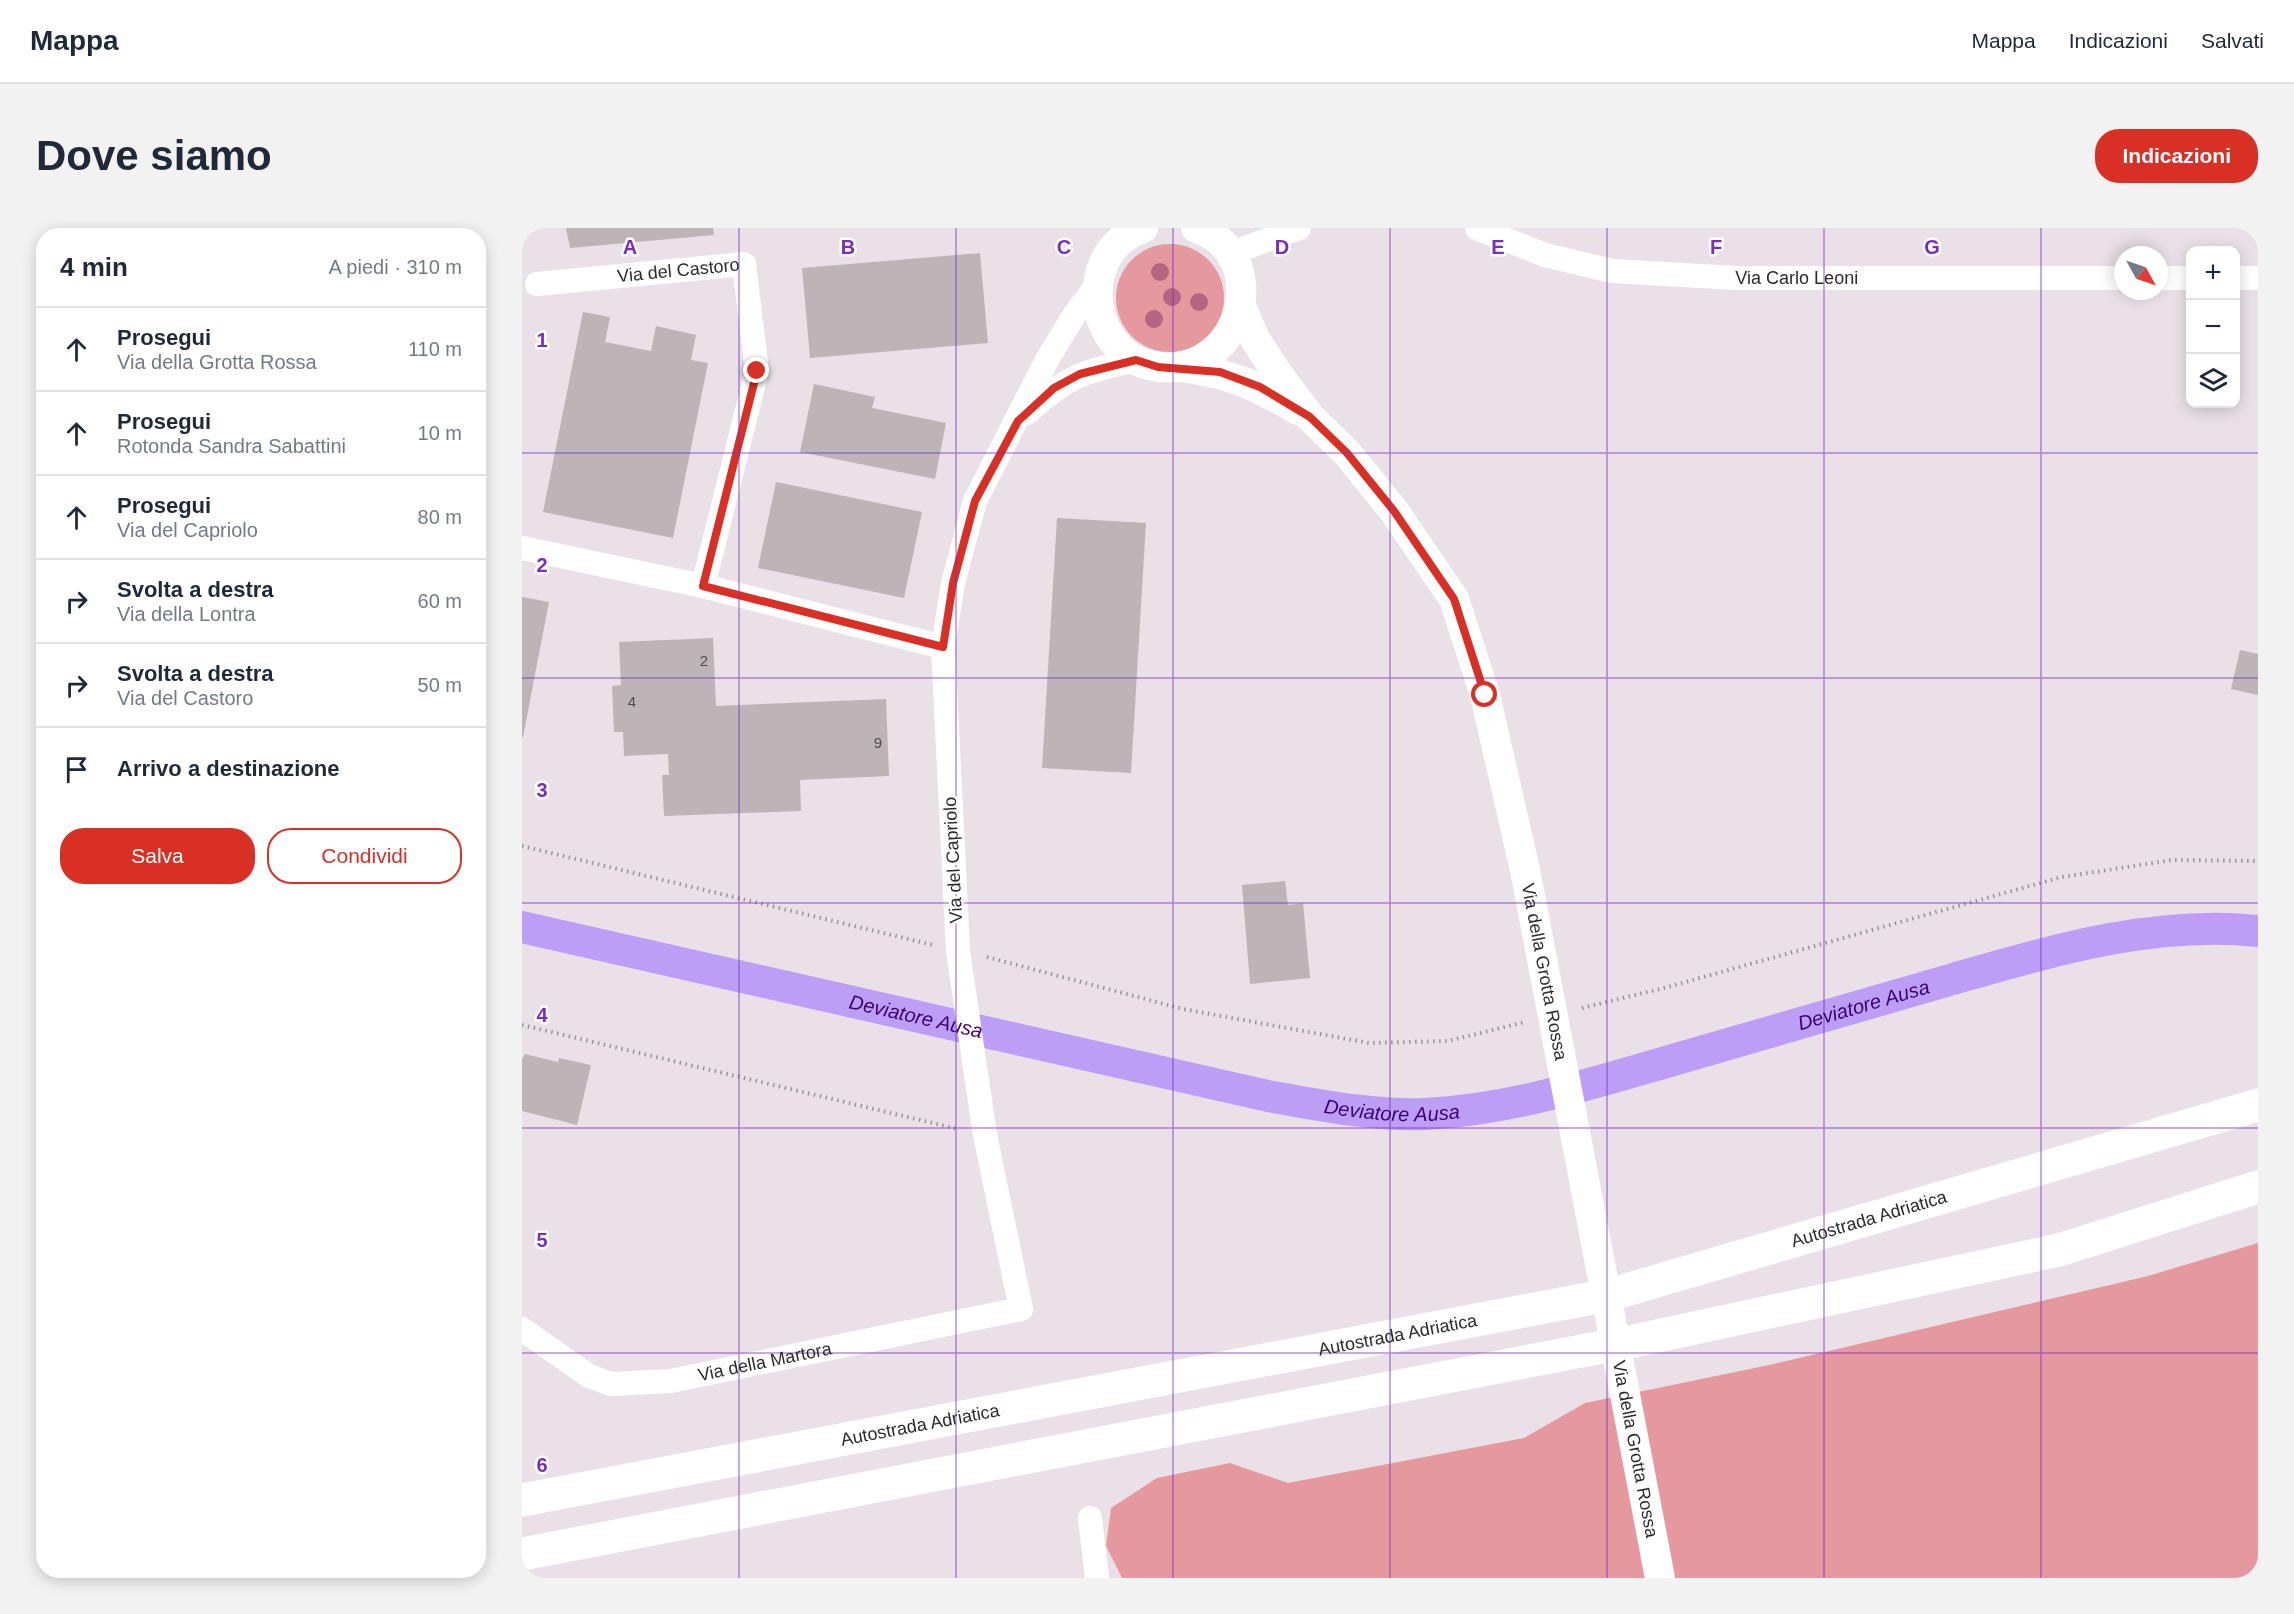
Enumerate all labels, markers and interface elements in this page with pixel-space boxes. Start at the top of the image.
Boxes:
text: Mappa [30,25,119,56]
text: Mappa [1972,29,2036,52]
text: Indicazioni [2069,29,2168,52]
text: Salvati [2201,29,2264,52]
button: Indicazioni [2095,129,2258,183]
text: Dove siamo [36,132,272,179]
text: A [623,236,637,258]
text: B [841,236,855,258]
text: C [1057,236,1071,258]
text: D [1275,236,1289,258]
text: E [1491,236,1505,258]
text: F [1710,236,1722,258]
text: G [1924,236,1940,258]
north arrow [2114,246,2168,300]
map controls [2186,246,2240,408]
button: + [2186,246,2240,300]
text: 4 min [60,252,128,282]
street label: Via del Castoro [616,254,740,286]
text: A piedi · 310 m [329,256,462,278]
street label: Via Carlo Leoni [1735,268,1858,288]
button: − [2186,300,2240,354]
text: Prosegui [117,325,211,350]
text: 1 [536,329,548,351]
icon: ahead [60,333,93,366]
text: 110 m [408,338,462,360]
text: Via della Grotta Rossa [117,351,317,373]
button: layers [2186,354,2240,408]
route end [743,357,769,383]
text: Prosegui [117,409,211,434]
icon: ahead [60,417,93,450]
text: 10 m [418,422,462,444]
text: Rotonda Sandra Sabattini [117,435,346,457]
text: Prosegui [117,493,211,518]
icon: ahead [60,501,93,534]
text: 80 m [418,506,462,528]
text: Via del Capriolo [117,519,258,541]
text: 2 [536,554,548,576]
text: Svolta a destra [117,577,274,602]
icon: right [60,585,93,618]
text: 60 m [418,590,462,612]
text: Via della Lontra [117,603,256,625]
house number: 2 [700,652,708,669]
text: Svolta a destra [117,661,274,686]
icon: right [60,669,93,702]
text: 50 m [418,674,462,696]
route start [1471,681,1497,707]
text: Via del Castoro [117,687,253,709]
house number: 4 [628,693,636,710]
house number: 9 [874,734,882,751]
icon: arrive [60,753,93,786]
text: Arrivo a destinazione [117,756,340,781]
text: 3 [536,779,548,801]
street label: Via del Capriolo [940,796,966,924]
button: Salva [60,828,255,884]
button: Condividi [267,828,462,884]
street label: Via della Grotta Rossa [1518,881,1571,1063]
water label: Deviatore Ausa [1795,975,1932,1034]
water label: Deviatore Ausa [847,991,985,1042]
text: 4 [536,1004,548,1026]
water label: Deviatore Ausa [1323,1095,1461,1125]
street label: Autostrada Adriatica [1789,1186,1950,1251]
text: 5 [536,1229,548,1251]
street label: Autostrada Adriatica [1316,1310,1480,1360]
street label: Via della Martora [696,1338,834,1385]
street label: Via della Grotta Rossa [1609,1359,1662,1540]
street label: Autostrada Adriatica [839,1400,1002,1450]
text: 6 [536,1454,548,1476]

